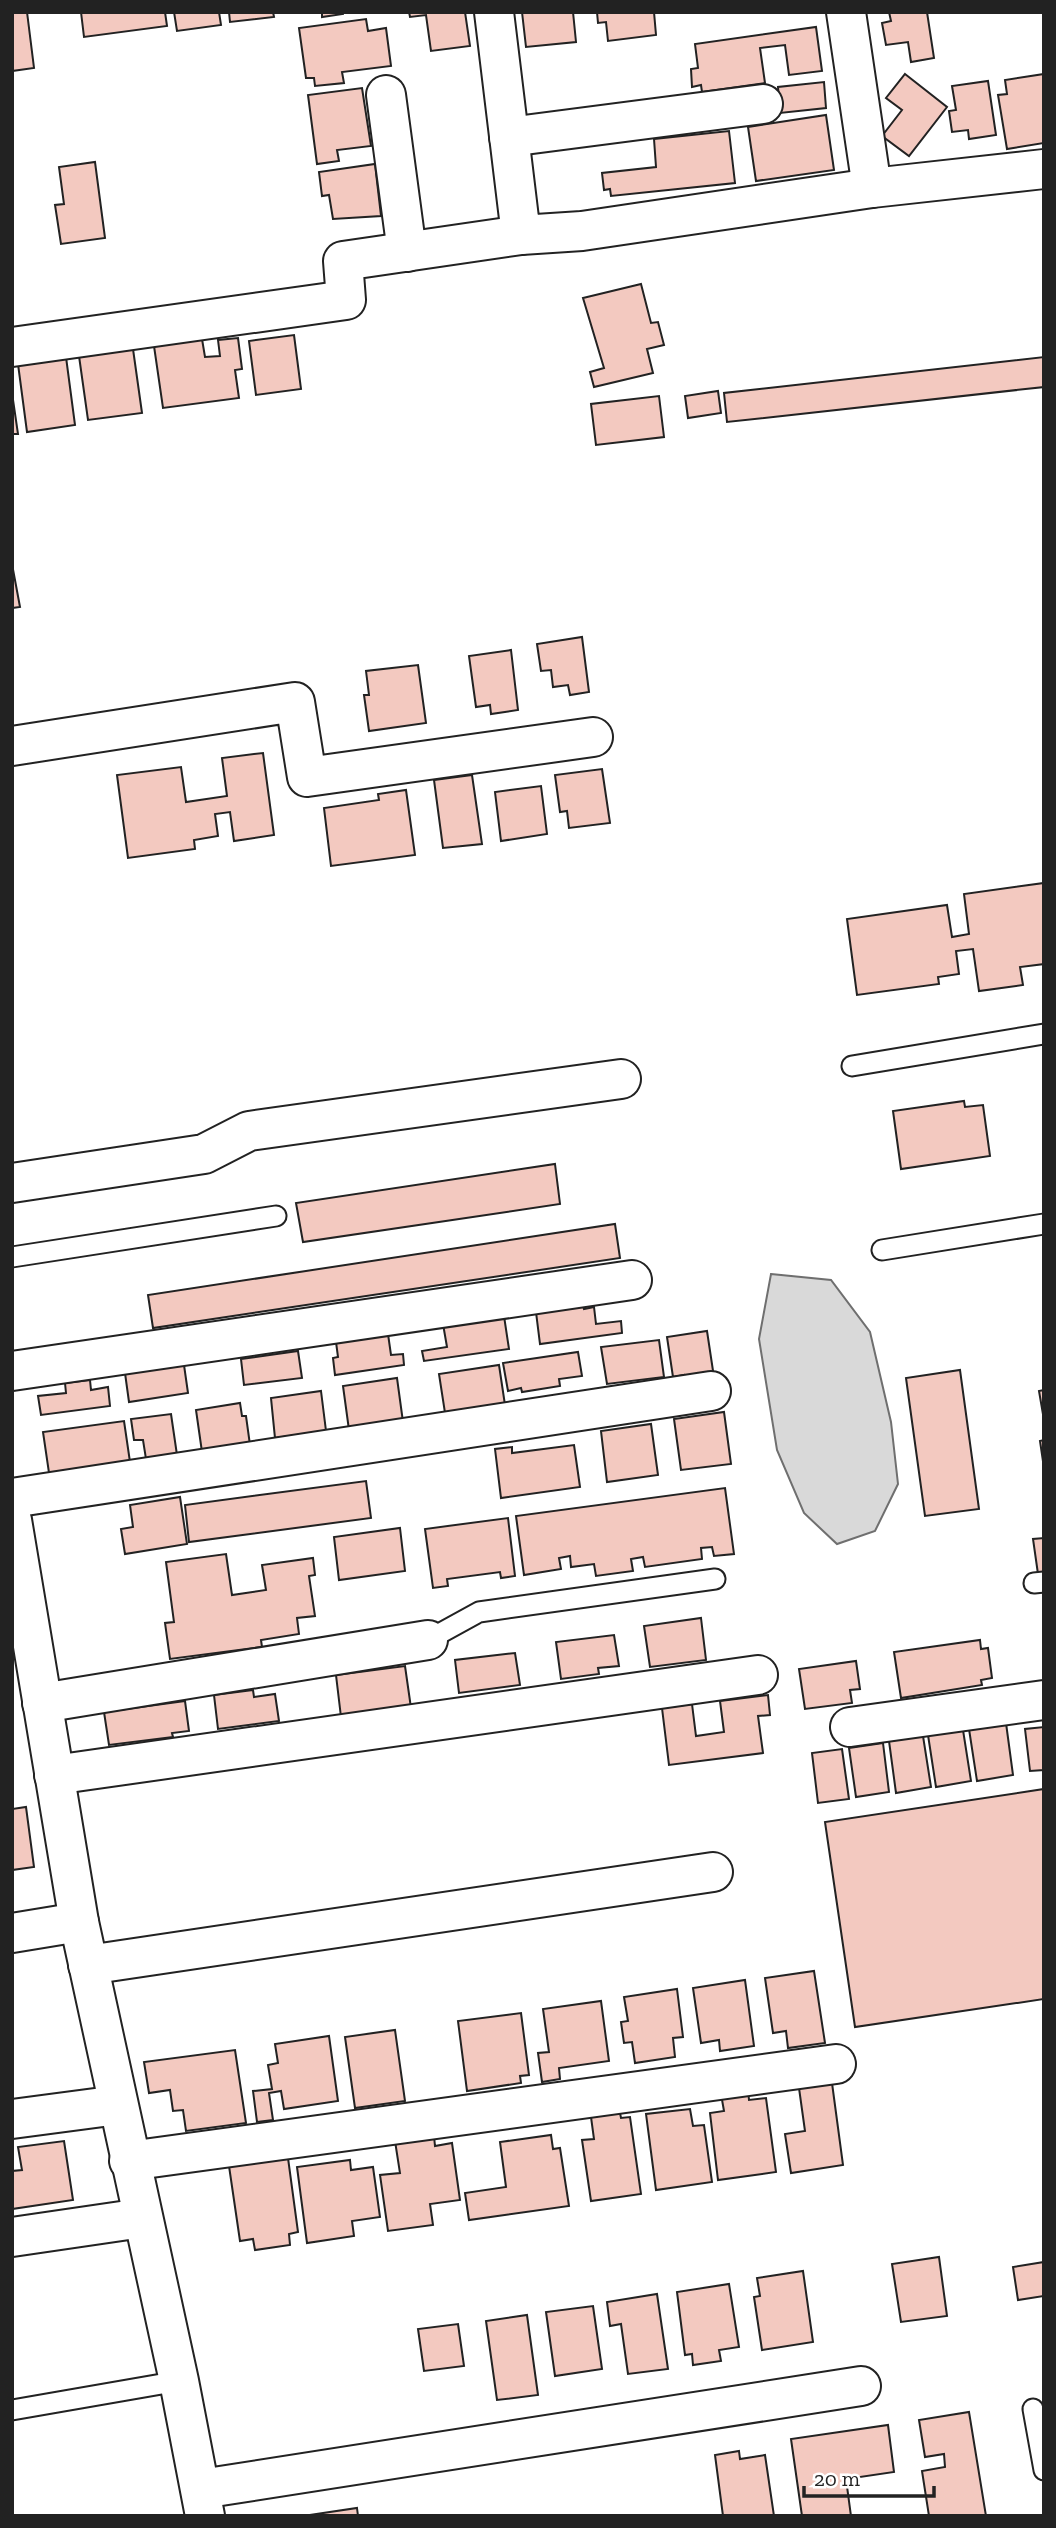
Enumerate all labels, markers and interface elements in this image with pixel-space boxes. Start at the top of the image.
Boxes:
scale bar [804,2454,934,2498]
text: 20 m [814,2466,860,2491]

